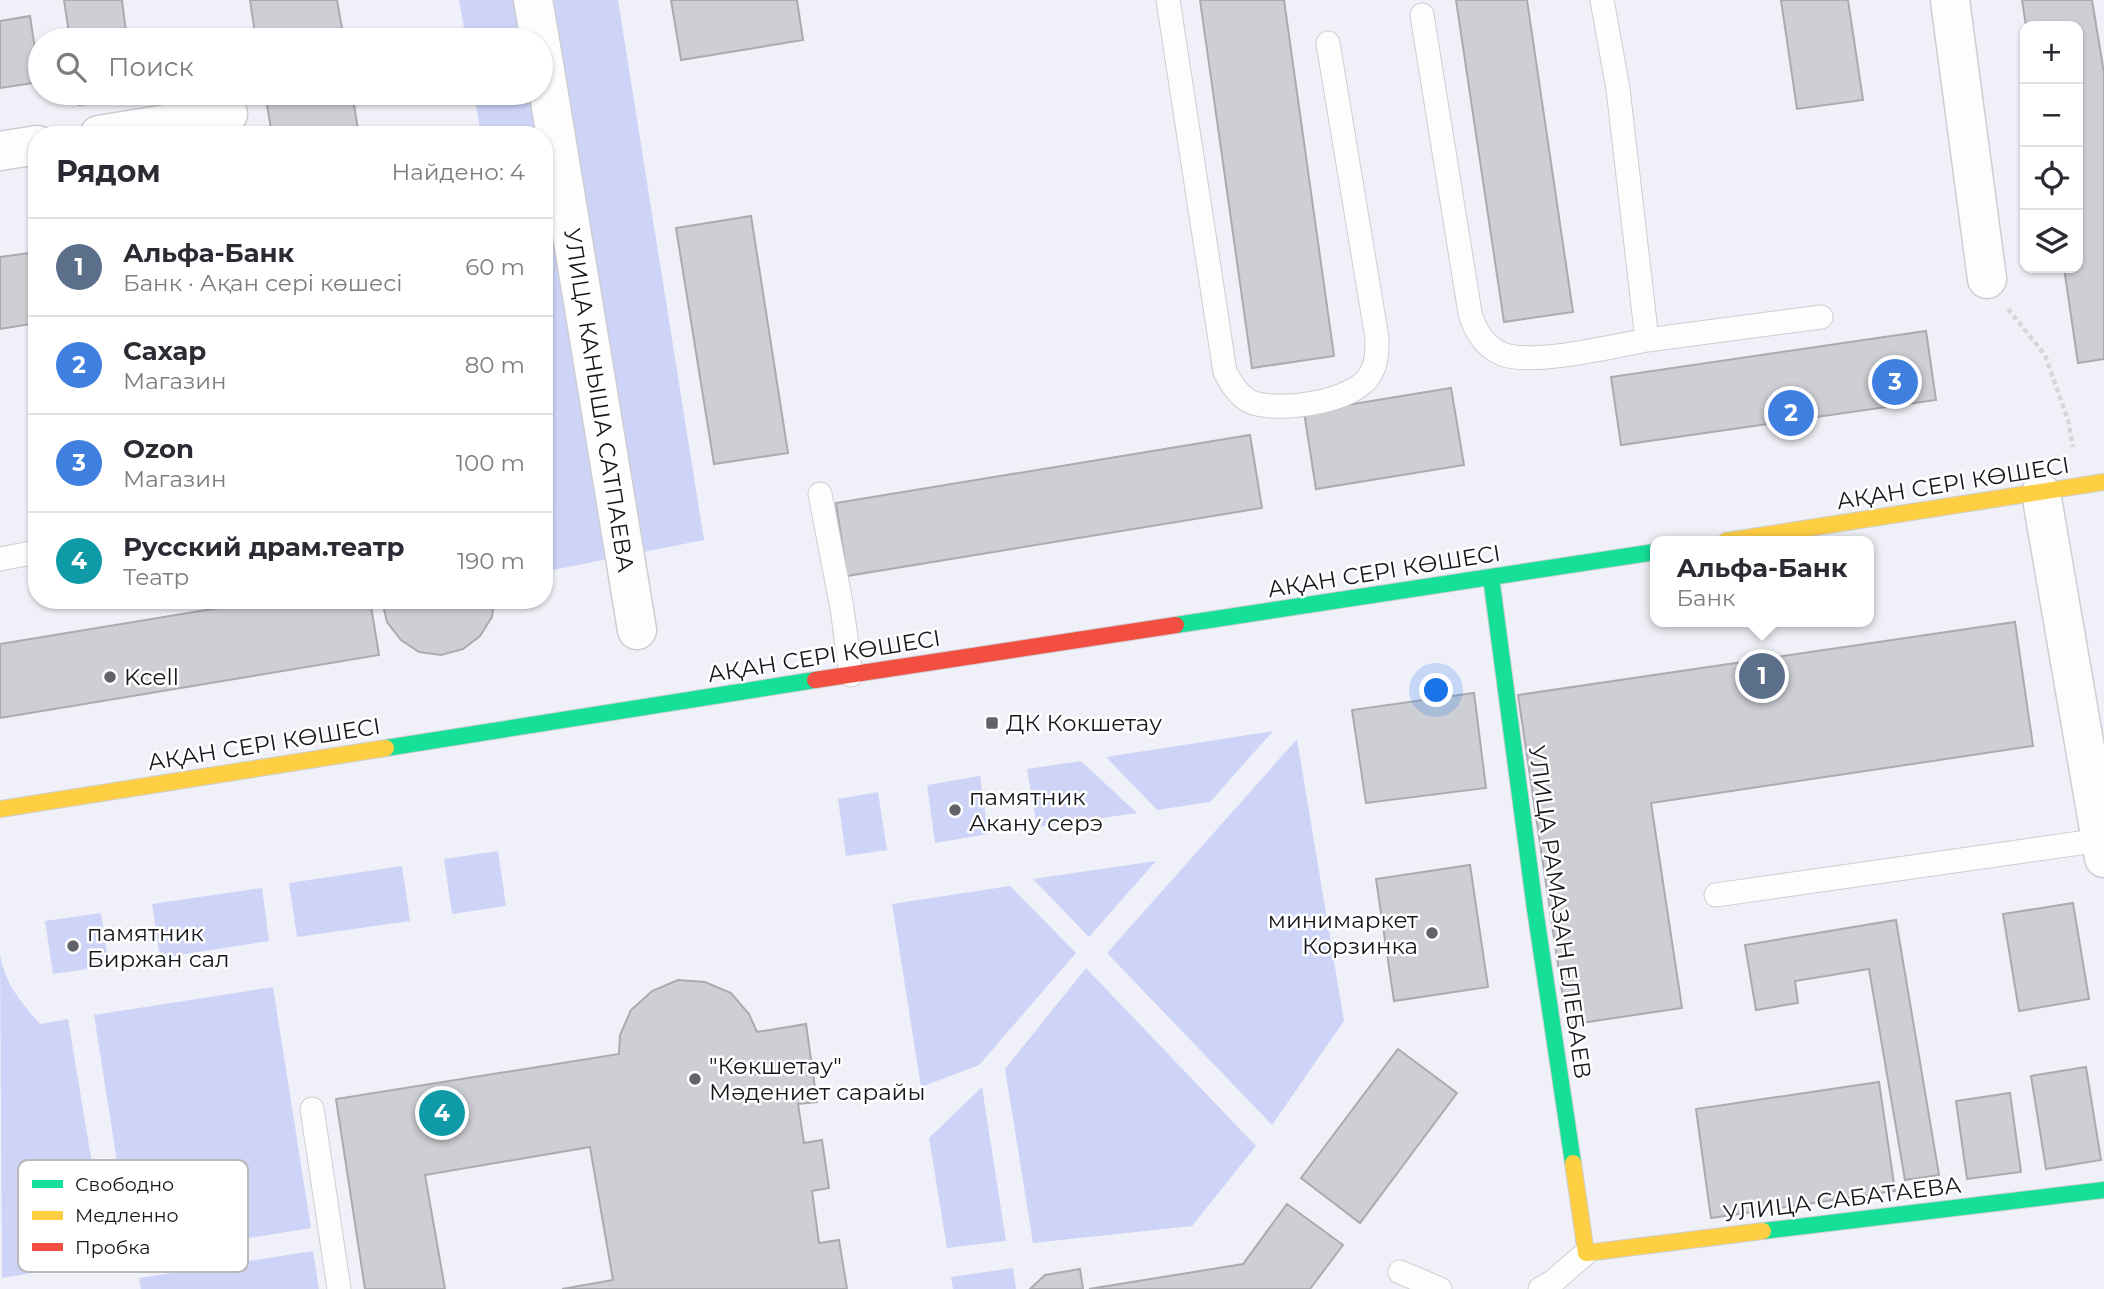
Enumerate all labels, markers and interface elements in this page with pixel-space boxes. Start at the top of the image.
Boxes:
map controls [2020,21,2083,273]
button: + [2020,21,2083,84]
search box [28,28,553,105]
icon: search [52,48,90,86]
text: Поиск [108,51,194,83]
button: − [2020,84,2083,147]
button: locate [2020,147,2083,210]
text: Рядом [56,153,161,190]
text: Найдено: 4 [391,158,525,186]
button: layers [2020,210,2083,273]
street label: УЛИЦА КАНЫША САТПАЕВА [558,226,640,574]
text: Альфа-Банк [123,237,294,269]
text: 1 [74,253,84,281]
text: 60 m [465,253,525,281]
text: Банк · Ақан сері көшесі [123,269,402,297]
text: Сахар [123,335,206,367]
text: 2 [72,351,86,379]
text: 80 m [465,351,525,379]
pin: 3 [1872,356,1918,408]
text: Магазин [123,367,227,395]
pin: 2 [1768,387,1814,439]
text: Ozon [123,433,194,465]
text: 3 [72,449,86,477]
text: 100 m [456,449,525,477]
street label: АҚАН СЕРІ КӨШЕСІ [1835,451,2071,515]
text: Магазин [123,465,227,493]
text: Русский драм.театр [123,531,405,563]
popup [1650,536,1874,627]
street label: АҚАН СЕРІ КӨШЕСІ [1266,539,1502,603]
text: 4 [71,547,87,575]
text: 190 m [457,547,525,575]
text: Альфа-Банк [1676,552,1848,584]
text: Театр [123,563,189,591]
text: Банк [1676,584,1735,612]
street label: АҚАН СЕРІ КӨШЕСІ [706,624,942,688]
pin: 1 [1739,650,1785,702]
place label: Kcell [124,663,179,691]
marker: Kcell [102,669,118,685]
your location [1419,673,1453,707]
place label: ДК Кокшетау [1006,709,1162,737]
street label: АҚАН СЕРІ КӨШЕСІ [146,712,382,776]
marker: ДК Кокшетау [984,715,1000,731]
street label: УЛИЦА РАМАЗАН ЕЛЕБАЕВ [1523,743,1597,1081]
place label: памятник Акану серэ [969,783,1103,837]
marker: памятник Акану серэ [947,802,963,818]
place label: минимаркет Корзинка [1268,906,1418,960]
place label: памятник Биржан сал [87,919,230,973]
marker: минимаркет Корзинка [1424,925,1440,941]
marker: памятник Биржан сал [65,938,81,954]
place label: "Көкшетау" Мәдениет сарайы [709,1052,925,1106]
marker: "Көкшетау" Мәдениет сарайы [687,1071,703,1087]
pin: 4 [419,1087,465,1139]
legend [18,1160,248,1272]
street label: УЛИЦА САБАТАЕВА [1721,1170,1963,1228]
text: Свободно [75,1173,174,1196]
text: Медленно [75,1204,179,1227]
text: Пробка [75,1236,150,1259]

